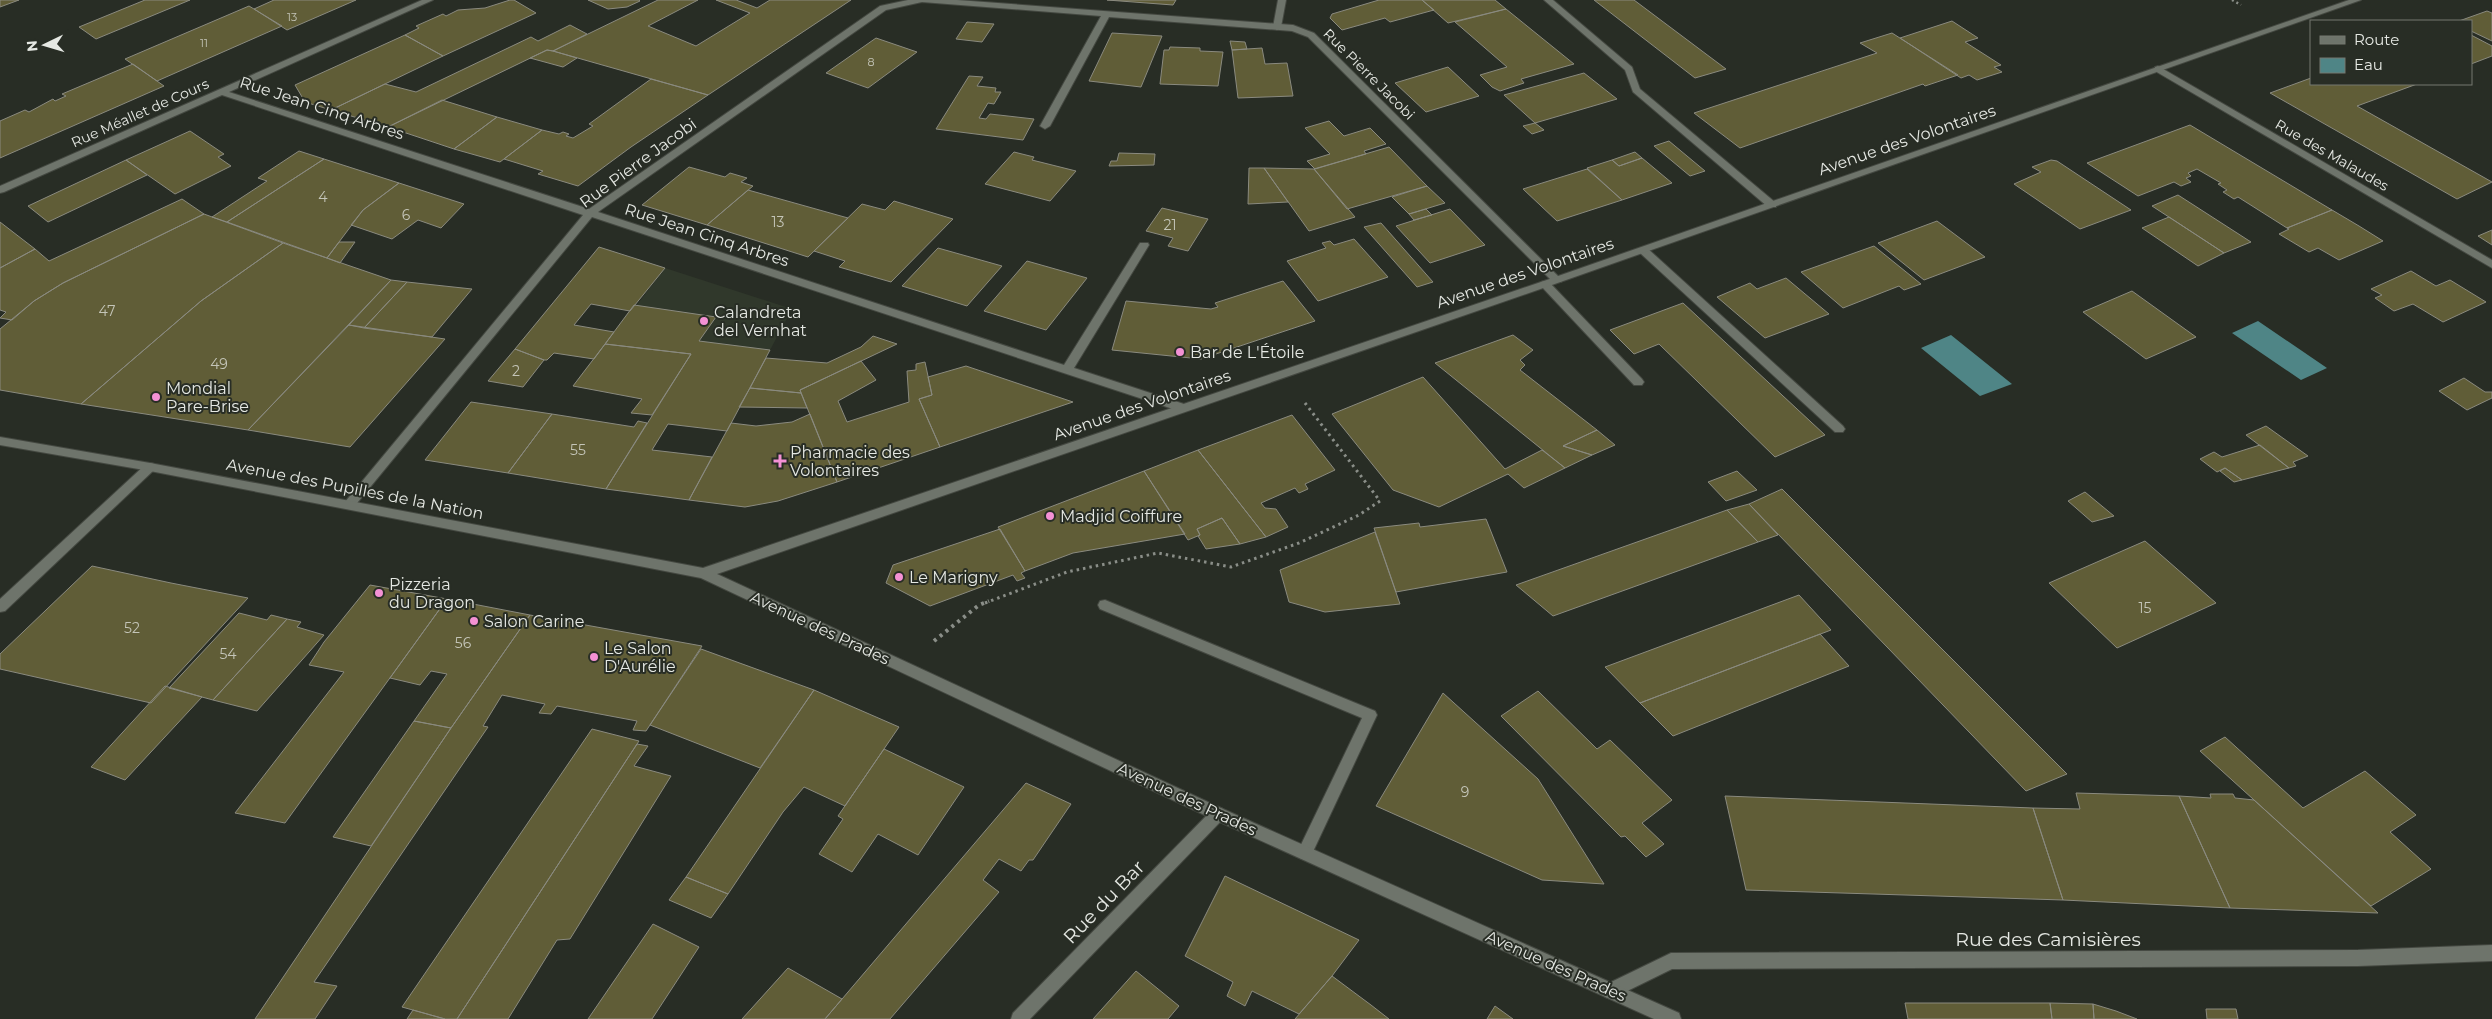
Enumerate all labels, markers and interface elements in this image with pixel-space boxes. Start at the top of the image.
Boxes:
house number: 13 [287,10,297,24]
north arrow [20,20,70,70]
legend [2310,20,2472,85]
street label: Rue Pierre Jacobi [1319,24,1419,124]
text: Route [2354,30,2399,49]
house number: 11 [200,36,208,50]
text: N [23,40,42,53]
house number: 8 [867,55,875,69]
text: Eau [2354,55,2383,74]
street label: Rue Jean Cinq Arbres [237,72,407,144]
street label: Rue Méallet de Cours [68,74,212,151]
street label: Avenue des Volontaires [1816,101,1998,179]
street label: Rue Pierre Jacobi [576,114,700,212]
street label: Rue des Malaudes [2272,115,2392,195]
house number: 4 [318,188,328,206]
street label: Rue Jean Cinq Arbres [622,199,792,271]
house number: 6 [402,206,411,224]
house number: 13 [772,213,785,231]
house number: 21 [1163,216,1177,234]
street label: Avenue des Volontaires [1434,234,1616,312]
house number: 47 [99,302,115,320]
place label: Calandreta del Vernhat [714,303,807,340]
marker: Calandreta del Vernhat [698,315,710,327]
place label: Bar de L'Étoile [1190,343,1304,362]
marker: Bar de L'Étoile [1174,346,1186,358]
house number: 49 [210,355,228,373]
house number: 2 [512,362,520,380]
street label: Avenue des Volontaires [1051,366,1233,444]
place label: Mondial Pare-Brise [166,379,249,416]
marker: Mondial Pare-Brise [150,391,162,403]
house number: 55 [570,441,586,459]
place label: Pharmacie des Volontaires [790,443,910,480]
street label: Avenue des Pupilles de la Nation [225,455,485,523]
marker: Pharmacie des Volontaires [774,455,786,467]
place label: Madjid Coiffure [1060,507,1182,526]
marker: Madjid Coiffure [1044,510,1056,522]
place label: Le Marigny [909,568,998,587]
marker: Le Marigny [893,571,905,583]
place label: Pizzeria du Dragon [389,575,475,612]
marker: Pizzeria du Dragon [373,587,385,599]
street label: Avenue des Prades [747,587,893,669]
house number: 15 [2139,599,2152,617]
place label: Salon Carine [484,612,584,631]
marker: Salon Carine [468,615,480,627]
house number: 52 [124,619,140,637]
house number: 56 [455,634,472,652]
place label: Le Salon D'Aurélie [604,639,676,676]
house number: 54 [219,645,237,663]
marker: Le Salon D'Aurélie [588,651,600,663]
street label: Avenue des Prades [1114,758,1260,840]
house number: 9 [1461,783,1469,801]
street label: Rue du Bar [1059,856,1149,948]
street label: Avenue des Prades [1483,926,1629,1006]
street label: Rue des Camisières [1955,928,2141,951]

